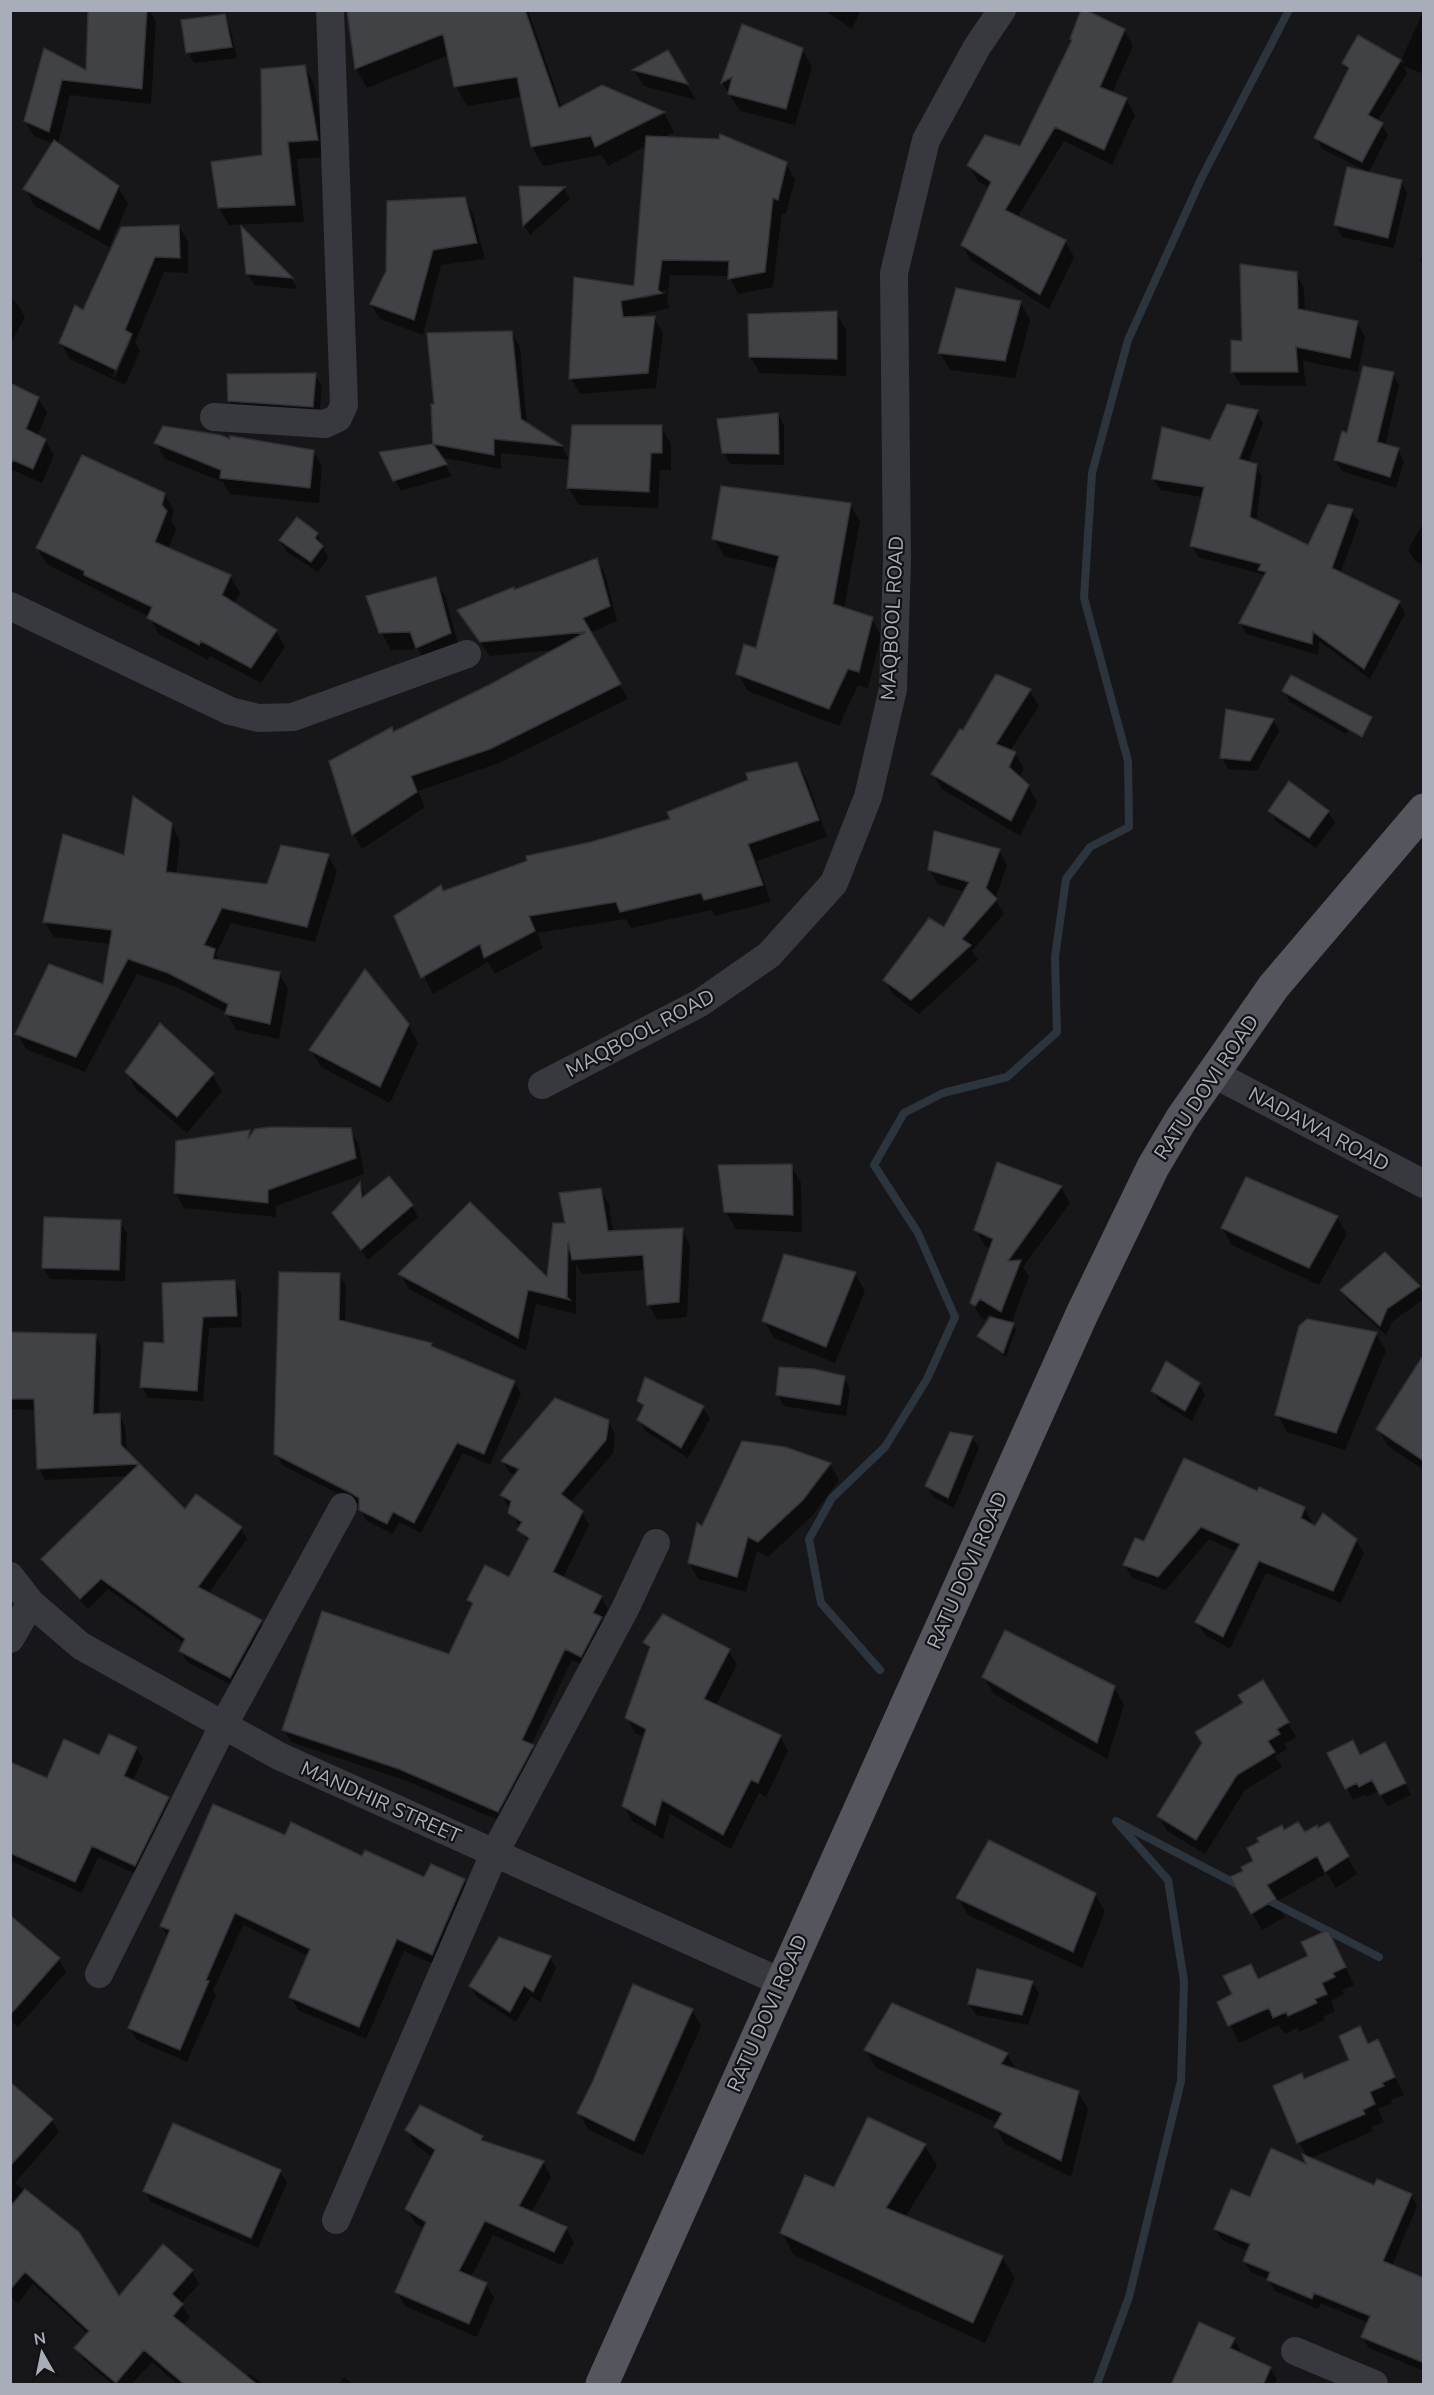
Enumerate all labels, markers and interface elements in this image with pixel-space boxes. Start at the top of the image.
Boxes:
street label: MAQBOOL ROAD [875,535,910,701]
street label: MAQBOOL ROAD [561,983,719,1084]
street label: RATU DOVI ROAD [1148,1009,1265,1165]
street label: NADAWA ROAD [1244,1081,1394,1178]
street label: RATU DOVI ROAD [921,1487,1014,1653]
street label: MANDHIR STREET [296,1755,465,1850]
street label: RATU DOVI ROAD [721,1930,814,2096]
north arrow [12,2323,72,2383]
text: N [32,2327,47,2351]

